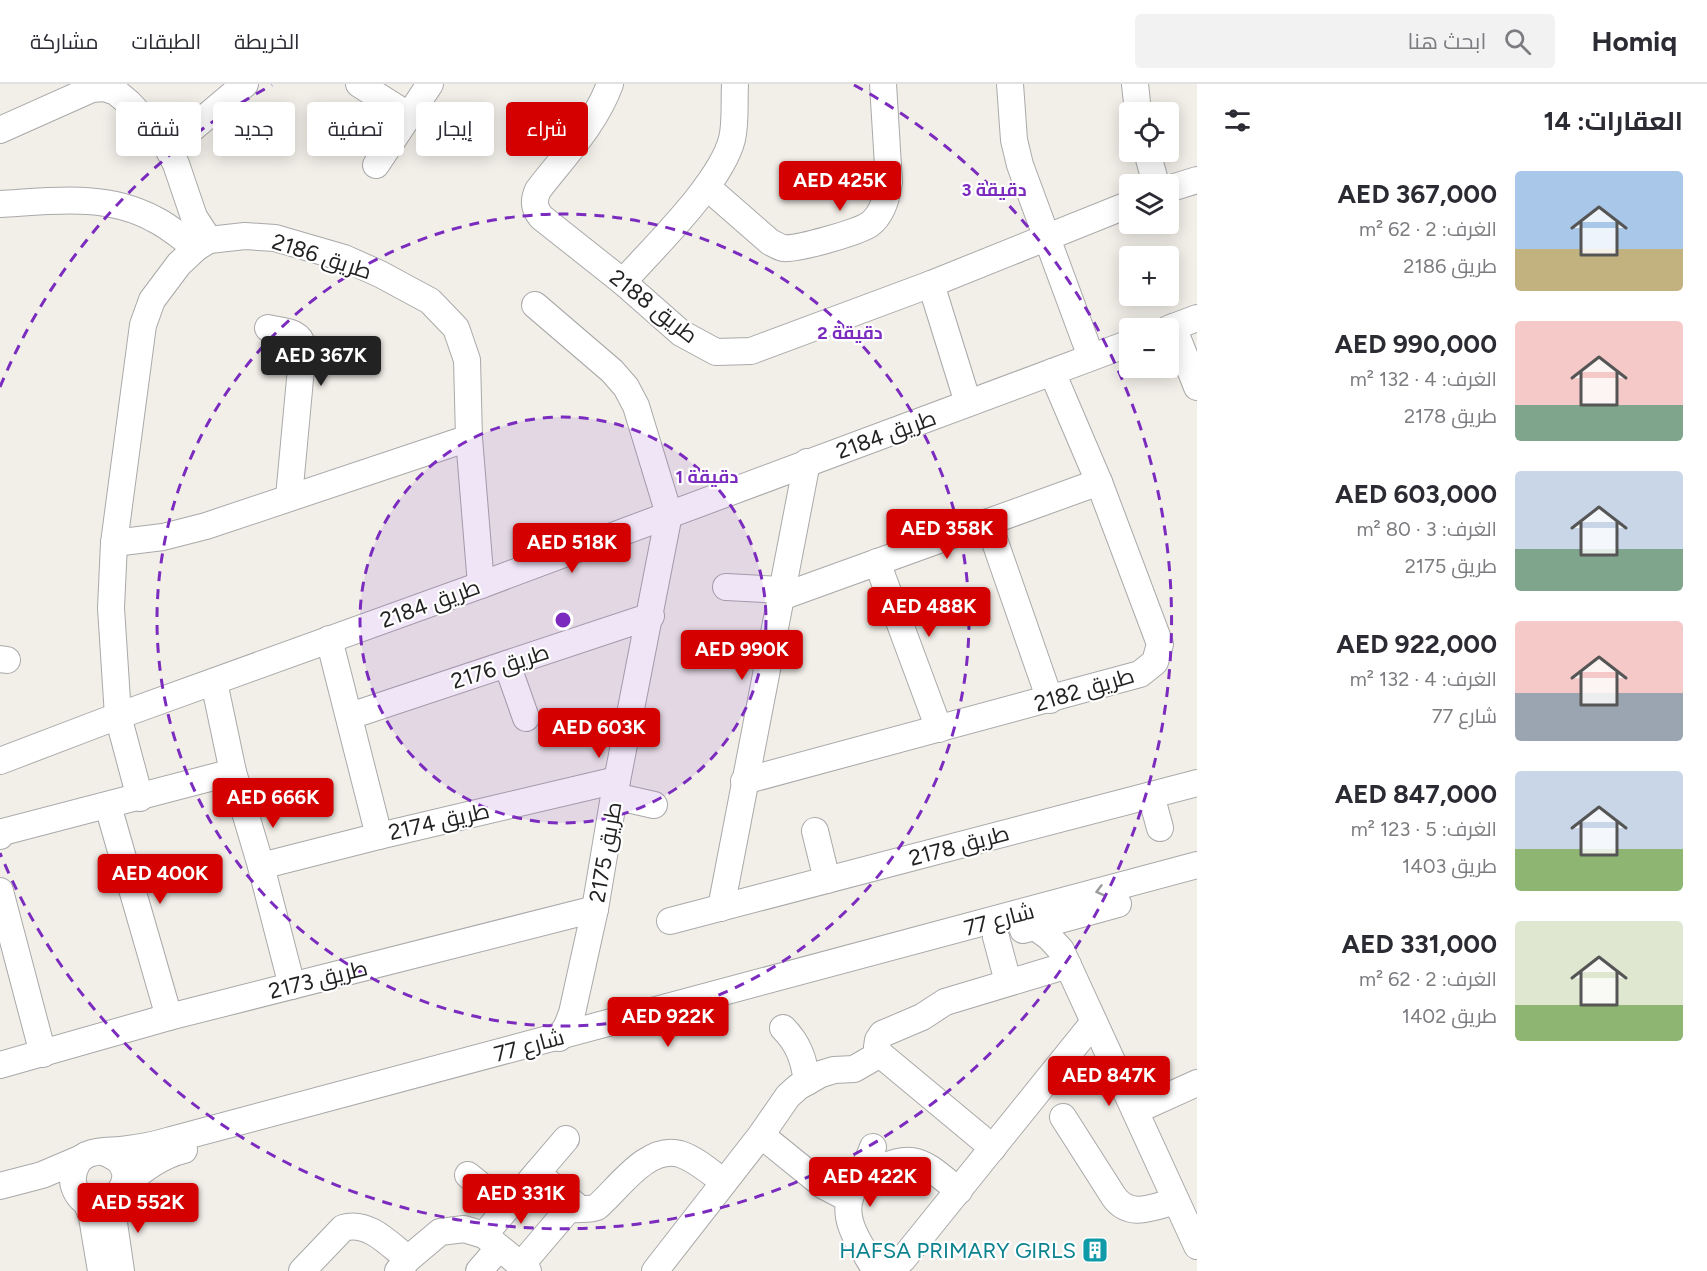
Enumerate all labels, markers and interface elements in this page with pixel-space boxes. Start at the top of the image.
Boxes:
search box [1135,14,1555,68]
text: Homiq [1591,24,1677,58]
icon: search [1501,25,1534,58]
text: ابحث هنا [1407,28,1486,55]
text: مشاركة [30,29,99,54]
text: الطبقات [132,29,201,54]
text: الخريطة [234,29,300,54]
chip: شقة [116,102,201,156]
chip: جديد [213,102,295,156]
chip: تصفية [307,102,404,156]
chip: إيجار [416,102,494,156]
chip: شراء [506,102,588,156]
map controls [1119,102,1179,378]
button: locate [1119,102,1179,162]
icon: filters [1221,104,1254,137]
text: العقارات: 14 [1543,105,1683,137]
pin: AED 425K [778,161,902,212]
text: AED 425K [793,168,887,192]
button: layers [1119,174,1179,234]
text: AED 367,000 [1338,178,1497,210]
text: 3 دقيقة [961,179,1027,201]
icon: home [1563,195,1635,267]
text: الغرف: 2 · 62 m² [1359,217,1497,241]
street label: طريق 2186 [269,228,375,285]
button: + [1119,246,1179,306]
text: طريق 2186 [1403,254,1497,278]
street label: طريق 2188 [604,264,703,349]
button: − [1119,318,1179,378]
text: 2 دقيقة [817,322,883,344]
text: AED 990,000 [1334,328,1497,360]
pin: AED 367K [259,336,383,387]
text: AED 367K [275,343,367,367]
icon: home [1563,345,1635,417]
text: الغرف: 4 · 132 m² [1350,367,1497,391]
street label: طريق 2184 [833,404,940,465]
text: طريق 2178 [1404,404,1497,428]
text: 1 دقيقة [676,466,738,488]
text: AED 603,000 [1335,478,1497,510]
icon: home [1563,495,1635,567]
pin: AED 358K [885,509,1009,560]
text: AED 358K [900,516,994,540]
text: الغرف: 3 · 80 m² [1357,517,1497,541]
pin: AED 518K [510,523,634,574]
text: AED 518K [527,530,617,554]
text: طريق 2175 [1405,554,1497,578]
street label: طريق 2184 [377,573,484,634]
pin: AED 488K [867,587,991,638]
text: AED 488K [881,594,977,618]
centre of rings [553,610,573,630]
text: AED 922,000 [1336,628,1497,660]
pin: AED 990K [680,630,804,681]
text: AED 990K [695,637,789,661]
street label: طريق 2176 [448,638,553,695]
icon: home [1563,645,1635,717]
street label: طريق 2182 [1031,662,1137,717]
text: الغرف: 4 · 132 m² [1350,667,1497,691]
text: شارع 77 [1432,704,1497,728]
pin: AED 603K [537,708,661,759]
text: AED 603K [552,715,646,739]
pin: AED 666K [211,778,335,829]
text: AED 847,000 [1335,778,1497,810]
text: AED 666K [227,785,319,809]
icon: home [1563,795,1635,867]
street label: طريق 2174 [386,797,492,846]
street label: طريق 2175 [583,800,628,904]
text: الغرف: 5 · 123 m² [1351,817,1497,841]
street label: طريق 2178 [906,819,1012,872]
pin: AED 400K [98,854,222,905]
text: طريق 1403 [1402,854,1497,878]
text: AED 400K [112,861,208,885]
one-way arrow [1095,884,1105,897]
street label: شارع 77 [961,897,1038,943]
text: AED 331,000 [1342,928,1497,960]
icon: home [1563,945,1635,1017]
street label: طريق 2173 [266,954,370,1005]
text: الغرف: 2 · 62 m² [1359,967,1497,991]
pin: AED 922K [606,997,730,1048]
text: AED 922K [622,1004,714,1028]
text: طريق 1402 [1402,1004,1497,1028]
street label: شارع 77 [491,1023,568,1069]
pin: AED 847K [1047,1056,1171,1107]
text: AED 847K [1062,1063,1156,1087]
pin: AED 422K [808,1157,932,1208]
text: AED 422K [823,1164,917,1188]
pin: AED 331K [459,1174,583,1225]
text: AED 331K [477,1181,565,1205]
pin: AED 552K [76,1183,200,1234]
text: AED 552K [92,1190,184,1214]
building icon: HAFSA PRIMARY GIRLS [1080,1235,1110,1265]
place label: HAFSA PRIMARY GIRLS [839,1237,1076,1264]

